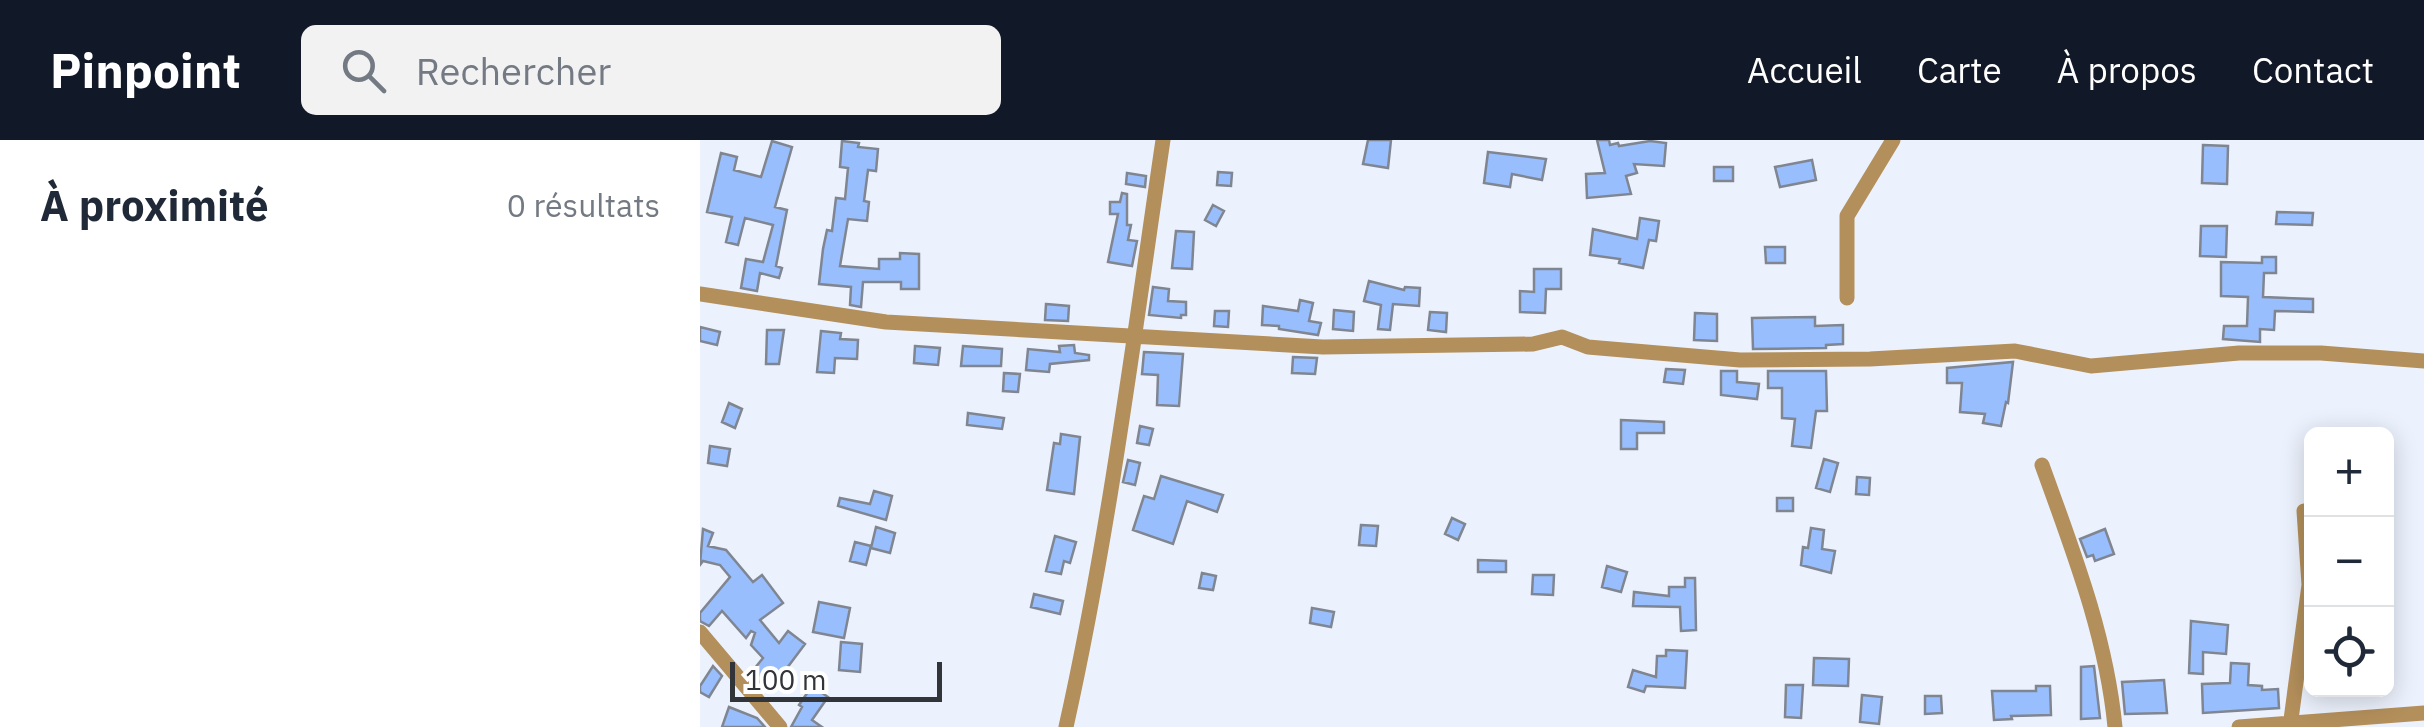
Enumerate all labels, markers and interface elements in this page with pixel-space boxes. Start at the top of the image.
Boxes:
search box [301,25,1001,115]
text: Pinpoint [50,39,241,101]
icon: search [336,43,391,98]
text: Rechercher [416,46,611,95]
text: Accueil [1747,47,1862,93]
text: Carte [1917,47,2002,93]
text: À propos [2057,47,2197,93]
text: Contact [2252,47,2374,93]
text: À proximité [40,178,269,233]
text: 0 résultats [507,184,660,226]
map controls [2304,427,2394,697]
button: + [2304,427,2394,517]
button: − [2304,517,2394,607]
button: locate [2304,607,2394,697]
scale bar [730,657,942,702]
text: 100 m [745,661,826,698]

